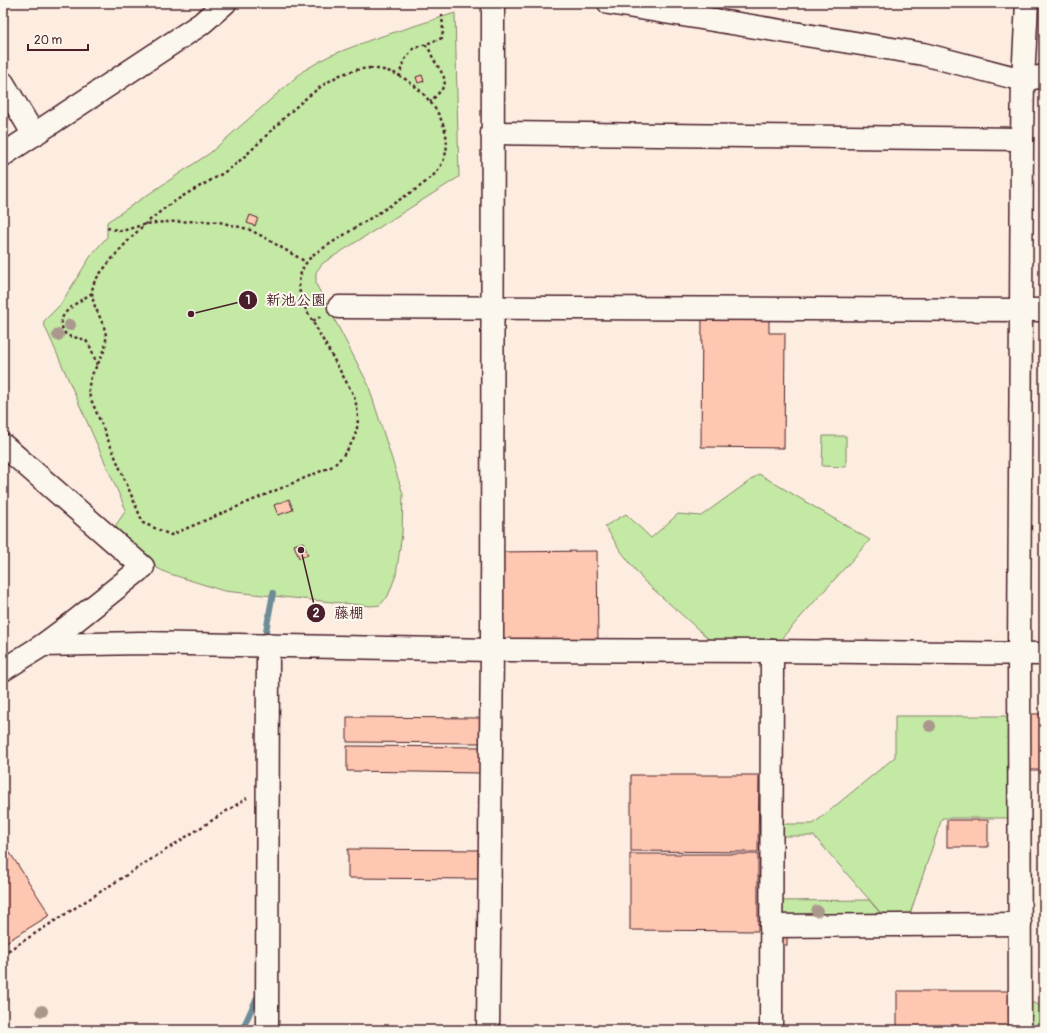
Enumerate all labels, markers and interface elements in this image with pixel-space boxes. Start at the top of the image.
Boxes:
scale bar [28,26,88,52]
text: 20 m [34,33,63,48]
callout: 新池公園 [238,286,334,313]
text: 新池公園 [266,291,326,310]
text: 1 [246,293,250,308]
callout: 藤棚 [306,600,372,627]
text: 藤棚 [334,604,364,623]
text: 2 [313,606,320,621]

